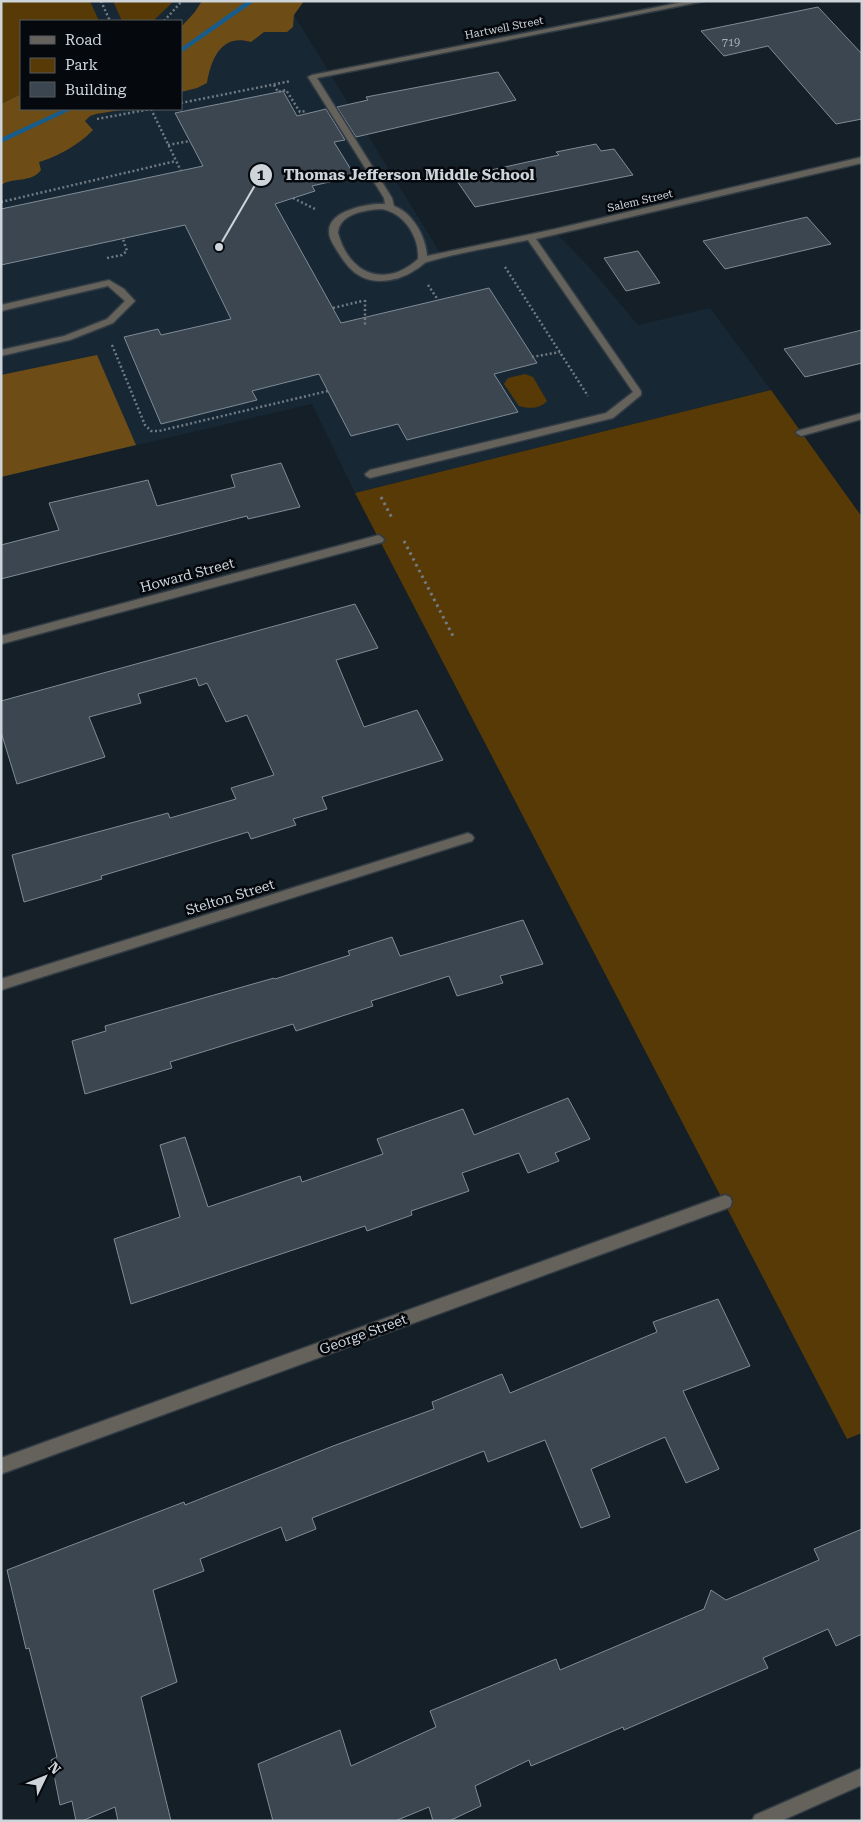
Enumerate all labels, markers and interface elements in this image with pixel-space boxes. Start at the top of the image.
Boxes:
street label: Hartwell Street [464,14,544,42]
legend [20,20,182,110]
text: Road [65,31,102,49]
house number: 719 [722,36,740,49]
text: Park [65,56,99,74]
text: Building [65,81,127,99]
callout: Thomas Jefferson Middle School [249,160,545,190]
text: 1 [257,166,266,184]
text: Thomas Jefferson Middle School [283,166,535,184]
street label: Salem Street [606,187,674,215]
street label: Howard Street [138,555,236,595]
street label: Stelton Street [184,876,276,918]
street label: George Street [317,1311,409,1357]
north arrow [20,1752,70,1802]
text: N [45,1759,64,1778]

